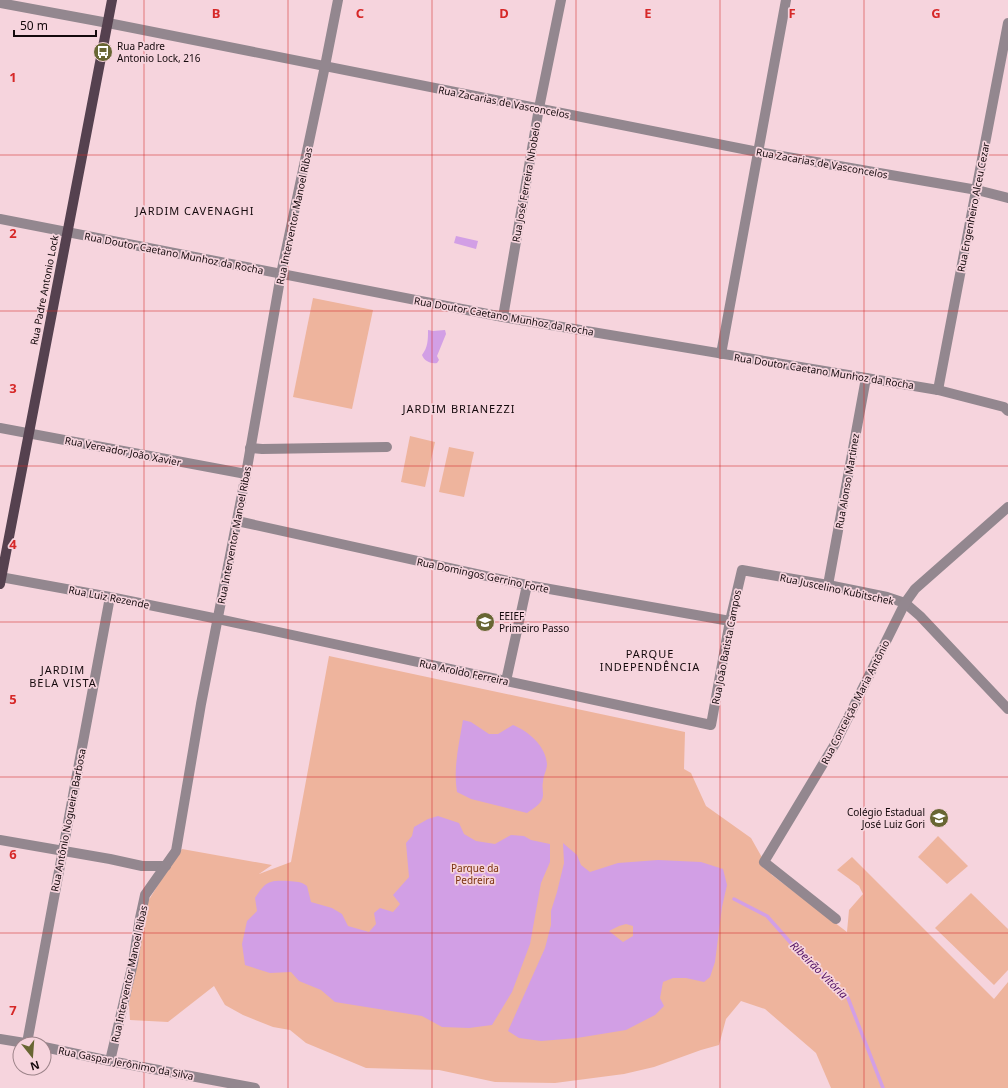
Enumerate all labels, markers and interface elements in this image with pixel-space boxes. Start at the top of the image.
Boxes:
text: B [212,4,220,22]
text: C [356,4,364,22]
text: D [499,4,509,22]
text: E [644,4,652,22]
text: F [788,4,796,22]
text: G [931,4,941,22]
scale bar [14,12,96,38]
text: 50 m [20,17,48,34]
place label: Rua Padre Antonio Lock, 216 [117,39,201,65]
bus stop icon: Rua Padre Antonio Lock, 216 [92,41,114,63]
text: 1 [9,68,17,86]
street label: Rua Zacarias de Vasconcelos [437,82,571,122]
street label: Rua José Ferreira Nhobelo [509,121,543,243]
street label: Rua Engenheiro Alceu Cezar [954,141,992,273]
street label: Rua Zacarias de Vasconcelos [755,145,889,182]
street label: Rua Interventor Manoel Ribas [273,146,315,286]
district label: JARDIM CAVENAGHI [135,203,254,218]
text: 2 [9,224,17,242]
street label: Rua Doutor Caetano Munhoz da Rocha [83,229,265,277]
street label: Rua Padre Antonio Lock [26,233,62,346]
street label: Rua Doutor Caetano Munhoz da Rocha [413,293,595,339]
street label: Rua Doutor Caetano Munhoz da Rocha [733,350,915,392]
text: 3 [9,379,17,397]
district label: JARDIM BRIANEZZI [401,401,516,416]
street label: Rua Alonso Martinez [832,432,862,530]
street label: Rua Vereador João Xavier [64,433,182,469]
street label: Rua Interventor Manoel Ribas [214,465,254,605]
text: 4 [9,535,17,553]
street label: Rua Domingos Gerrino Forte [416,554,551,596]
street label: Rua Juscelino Kubitschek [779,570,896,608]
street label: Rua Luiz Rezende [67,582,151,612]
street label: Rua João Batista Campos [708,588,744,706]
place label: EEIEF Primeiro Passo [499,609,569,635]
school or university icon: EEIEF Primeiro Passo [474,611,496,633]
street label: Rua Conceição Maria Antônio [817,637,893,767]
district label: PARQUE INDEPENDÊNCIA [600,646,700,674]
street label: Rua Aroldo Ferreira [418,656,510,688]
district label: JARDIM BELA VISTA [29,662,97,690]
text: 5 [9,690,17,708]
street label: Rua Antônio Nogueira Barbosa [47,747,89,893]
place label: Colégio Estadual José Luiz Gori [847,805,925,831]
school or university icon: Colégio Estadual José Luiz Gori [928,807,950,829]
text: 6 [9,845,17,863]
park label: Parque da Pedreira [451,861,499,887]
street label: Rua Interventor Manoel Ribas [108,904,150,1044]
water label: Ribeirão Vitória [787,938,852,1002]
text: 7 [9,1001,17,1019]
north arrow [12,1036,52,1076]
street label: Rua Gaspar Jerônimo da Silva [57,1043,195,1083]
text: N [29,1058,42,1075]

